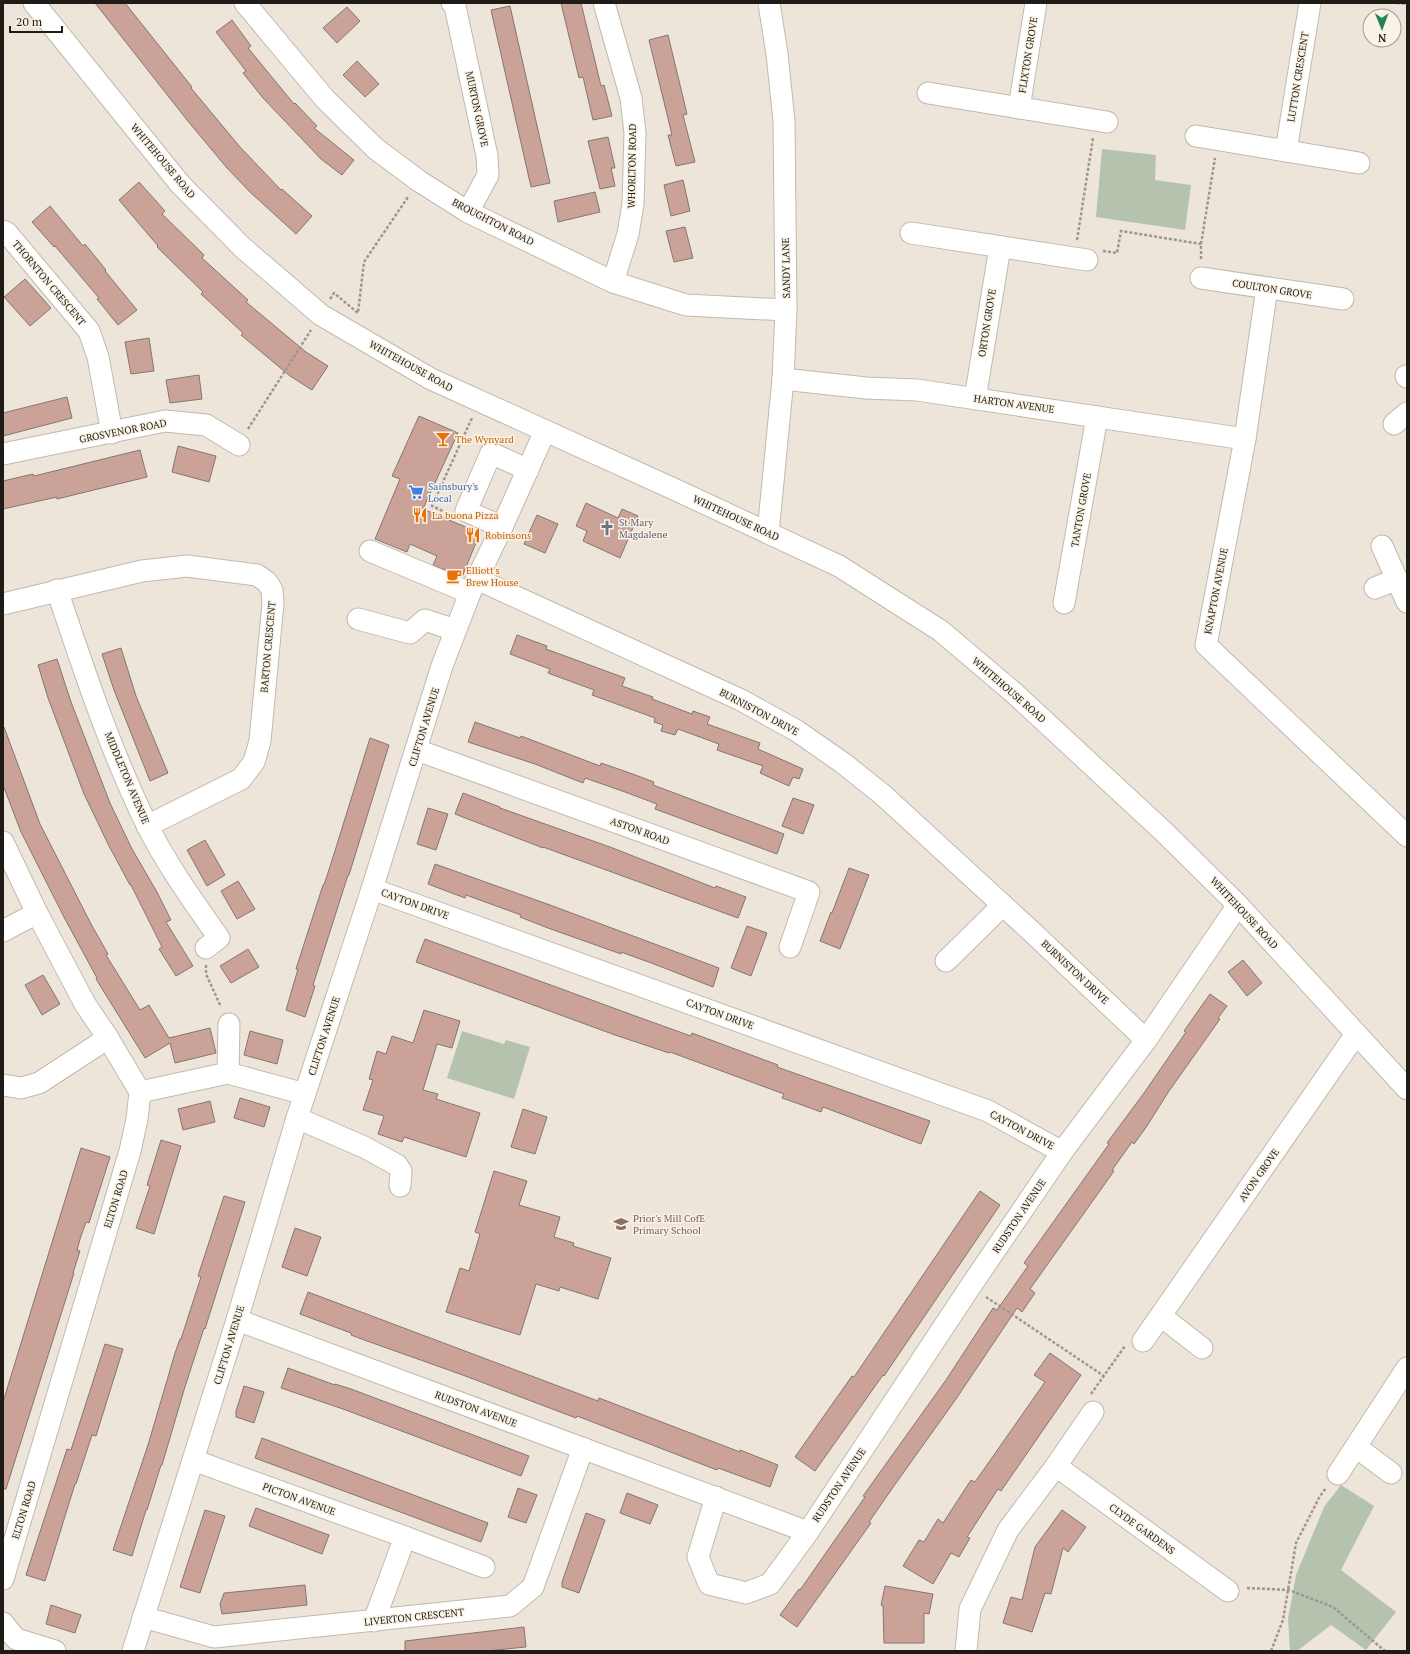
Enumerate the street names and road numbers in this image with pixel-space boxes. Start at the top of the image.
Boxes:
street label: FLIXTON GROVE [1016,16,1040,94]
street label: LUTTON CRESCENT [1284,31,1312,123]
street label: MURTON GROVE [463,70,491,148]
street label: WHITEHOUSE ROAD [128,121,198,201]
street label: WHORLTON ROAD [625,123,639,209]
street label: BROUGHTON ROAD [450,196,536,248]
street label: SANDY LANE [779,237,793,298]
street label: THORNTON CRESCENT [9,238,89,328]
street label: COULTON GROVE [1231,276,1313,302]
street label: ORTON GROVE [975,288,999,358]
street label: WHITEHOUSE ROAD [367,338,455,394]
street label: HARTON AVENUE [973,392,1055,416]
street label: GROSVENOR ROAD [78,416,168,446]
street label: TANTON GROVE [1068,472,1094,548]
street label: WHITEHOUSE ROAD [691,492,781,544]
street label: KNAPTON AVENUE [1201,546,1231,635]
street label: BARTON CRESCENT [258,601,278,693]
street label: WHITEHOUSE ROAD [969,654,1049,726]
street label: CLIFTON AVENUE [406,686,442,768]
street label: BURNISTON DRIVE [717,686,801,739]
street label: MIDDLETON AVENUE [102,730,152,826]
street label: ASTON ROAD [609,814,671,848]
street label: WHITEHOUSE ROAD [1207,874,1281,952]
street label: CAYTON DRIVE [379,886,451,922]
street label: BURNISTON DRIVE [1038,937,1112,1007]
street label: CLIFTON AVENUE [305,995,343,1077]
street label: CAYTON DRIVE [684,996,756,1032]
street label: CAYTON DRIVE [987,1108,1057,1153]
street label: AVON GROVE [1236,1146,1282,1204]
street label: ELTON ROAD [101,1168,131,1230]
street label: RUDSTON AVENUE [989,1176,1049,1256]
street label: CLIFTON AVENUE [211,1304,247,1386]
street label: RUDSTON AVENUE [433,1388,519,1430]
street label: RUDSTON AVENUE [809,1445,869,1525]
street label: ELTON ROAD [9,1479,39,1541]
street label: PICTON AVENUE [261,1480,338,1518]
street label: CLYDE GARDENS [1106,1501,1178,1557]
street label: LIVERTON CRESCENT [363,1605,465,1629]

